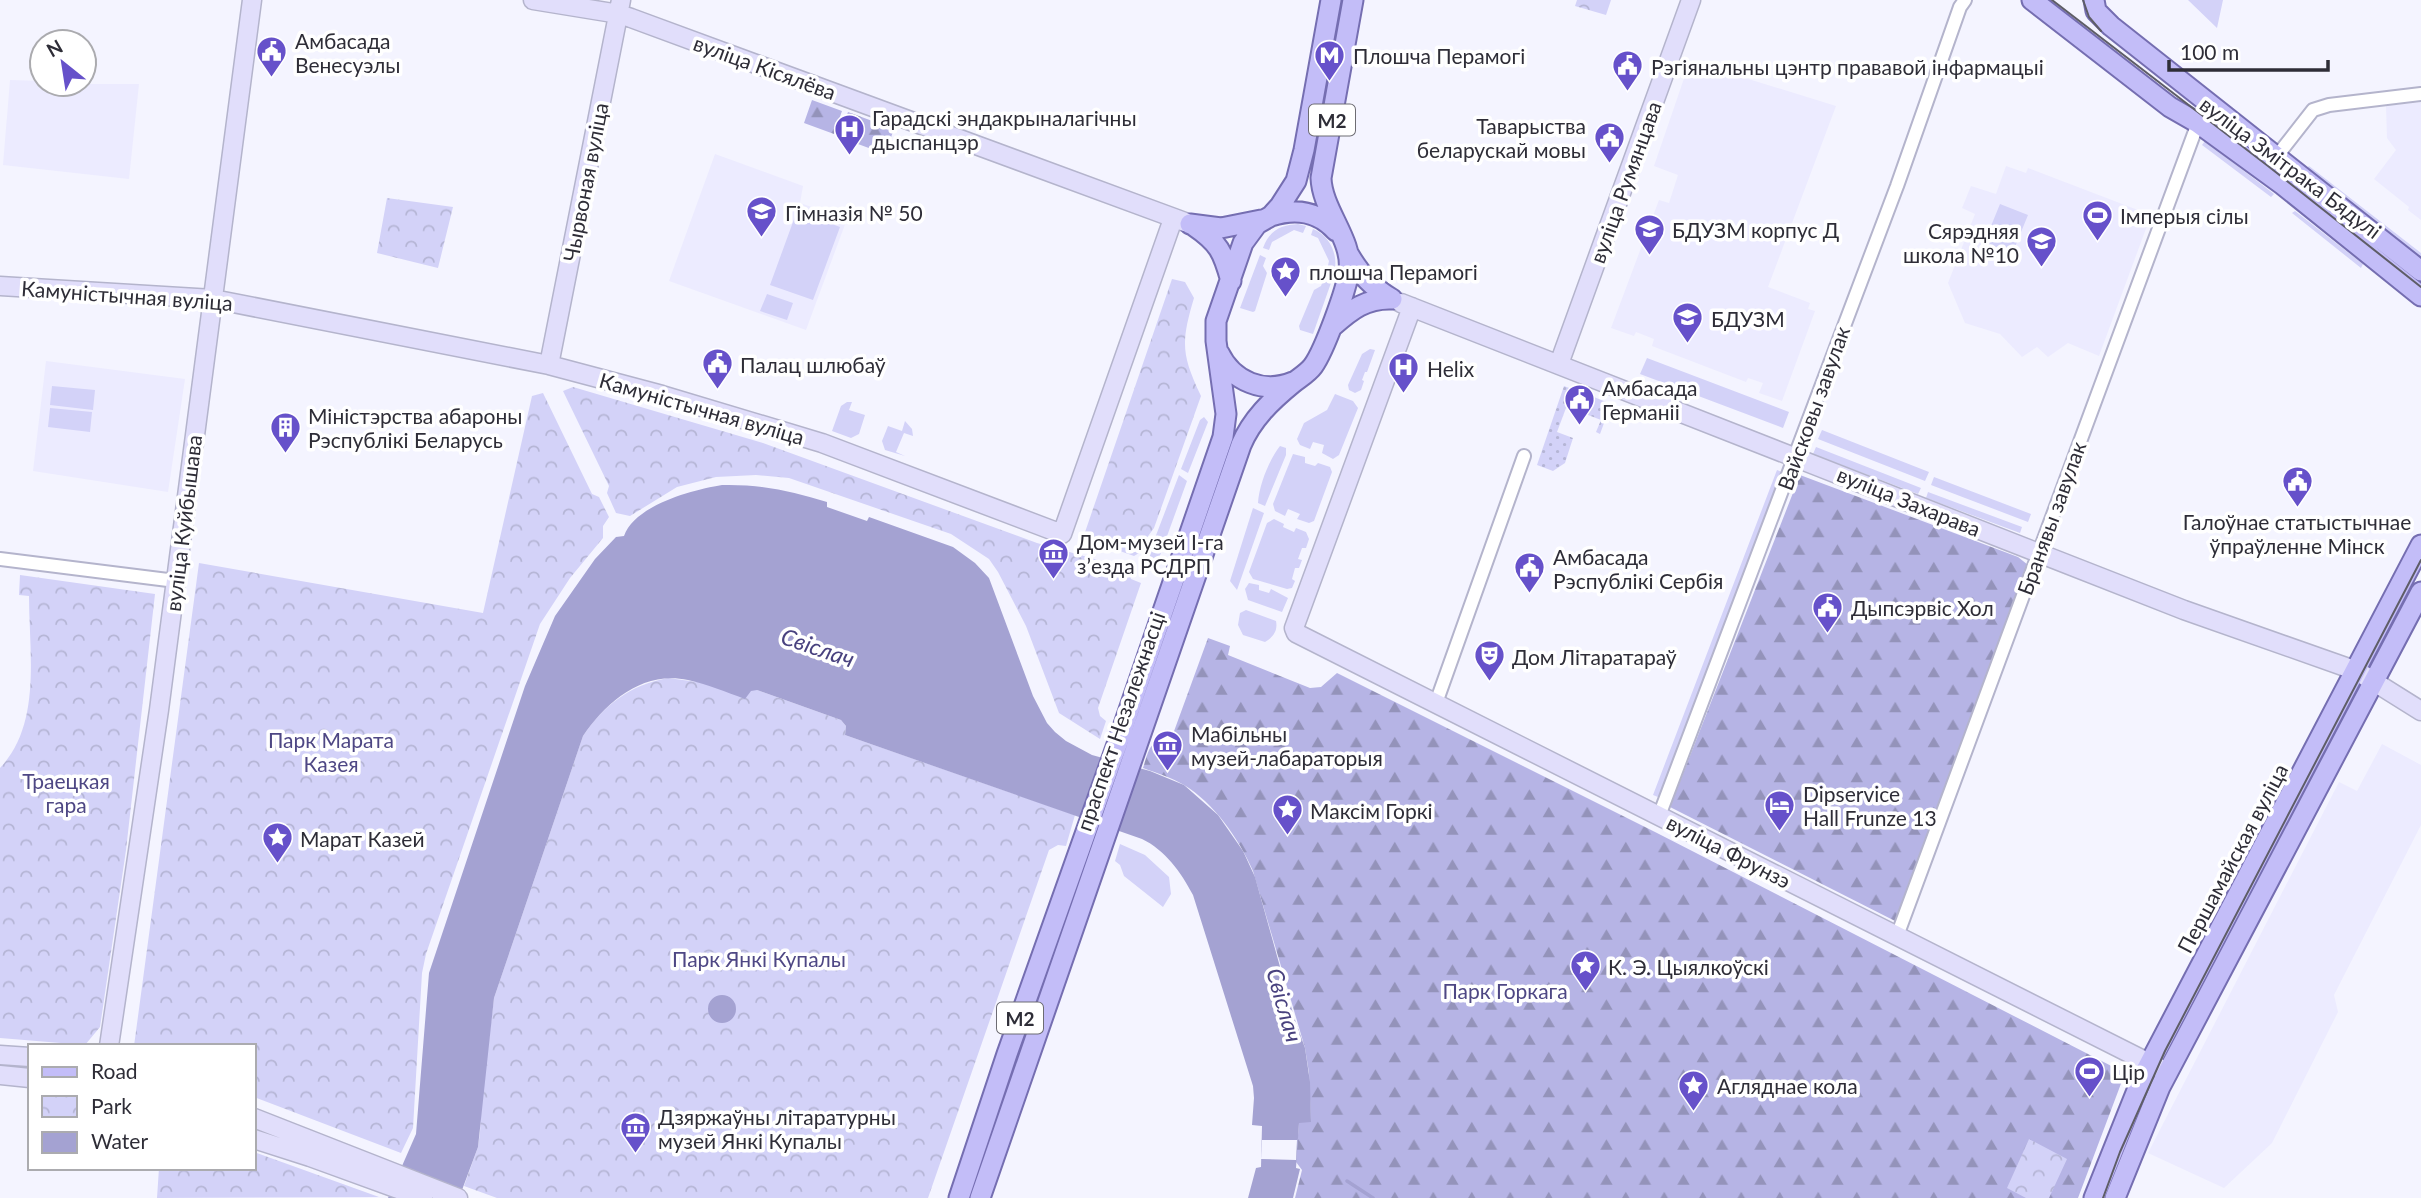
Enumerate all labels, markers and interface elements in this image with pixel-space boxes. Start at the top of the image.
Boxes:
north arrow [28,28,98,98]
place label: Амбасада Венесуэлы [295,28,400,77]
scale bar [2169,28,2328,72]
street label: вуліца Кісялёва [690,30,840,104]
text: N [42,34,66,61]
public building icon: Амбасада Венесуэлы [255,35,289,79]
metro station icon: Плошча Перамогі [1313,38,1347,82]
text: 100 m [2180,39,2239,64]
place label: Плошча Перамогі [1353,43,1525,68]
public building icon: Рэгіянальны цэнтр прававой інфармацыі [1611,49,1645,93]
place label: Рэгіянальны цэнтр прававой інфармацыі [1651,54,2044,79]
street label: вуліца Змітрака Бядулі [2196,91,2386,243]
street label: вуліца Румянцава [1584,98,1666,266]
street label: Чырвоная вуліца [557,100,613,264]
road number: М2 [1309,104,1355,136]
place label: Гарадскі эндакрыналагічны дыспанцэр [872,105,1137,154]
hospital icon: Гарадскі эндакрыналагічны дыспанцэр [832,112,866,156]
place label: Таварыства беларускай мовы [1417,113,1586,162]
public building icon: Таварыства беларускай мовы [1592,120,1626,164]
school or university icon: Гімназія № 50 [745,195,779,239]
sports icon: Імперыя сілы [2080,198,2114,242]
place label: Гімназія № 50 [785,200,923,225]
place label: Імперыя сілы [2120,203,2249,228]
school or university icon: БДУЗМ корпус Д [1632,212,1666,256]
place label: БДУЗМ корпус Д [1672,217,1839,242]
place label: Сярэдняя школа №10 [1903,218,2019,267]
school or university icon: Сярэдняя школа №10 [2025,225,2059,269]
place icon: плошча Перамогі [1269,254,1303,298]
place label: плошча Перамогі [1309,259,1478,284]
street label: Камуністычная вуліца [20,275,234,315]
school or university icon: БДУЗМ [1671,301,1705,345]
place label: БДУЗМ [1711,306,1785,331]
street label: Вайсковы завулак [1772,322,1854,493]
public building icon: Палац шлюбаў [700,347,734,391]
hospital icon: Helix [1387,351,1421,395]
place label: Палац шлюбаў [740,352,886,377]
place label: Helix [1427,356,1475,381]
street label: Камуністычная вуліца [597,367,807,449]
place label: Амбасада Германіі [1602,375,1698,424]
public building icon: Амбасада Германіі [1562,382,1596,426]
place label: Міністэрства абароны Рэспублікі Беларусь [308,403,522,452]
building icon: Міністэрства абароны Рэспублікі Беларусь [268,410,302,454]
street label: вуліца Куйбышава [160,433,206,613]
street label: Бранявы завулак [2012,438,2090,598]
street label: вуліца Захарава [1834,461,1984,541]
public building icon: Галоўнае статыстычнае ўпраўленне Мінск [2280,464,2314,508]
place label: Галоўнае статыстычнае ўпраўленне Мінск [2183,509,2411,558]
place label: Дом-музей I-га зʼезда РСДРП [1077,529,1224,578]
museum icon: Дом-музей I-га зʼезда РСДРП [1037,536,1071,580]
place label: Амбасада Рэспублікі Сербія [1553,544,1723,593]
public building icon: Амбасада Рэспублікі Сербія [1513,551,1547,595]
public building icon: Дыпсэрвіс Хол [1811,590,1845,634]
place label: Дыпсэрвіс Хол [1851,595,1994,620]
street label: праспект Незалежнасці [1071,608,1169,834]
water label: Свіслач [778,621,858,673]
theatre icon: Дом Літаратараў [1472,639,1506,683]
place label: Дом Літаратараў [1512,644,1677,669]
place label: Мабільны музей-лабараторыя [1191,721,1383,770]
park label: Парк Марата Казея [268,727,394,776]
museum icon: Мабільны музей-лабараторыя [1151,728,1185,772]
street label: Першамайская вуліца [2172,759,2292,957]
park label: Траецкая гара [22,768,110,817]
place label: Dipservice Hall Frunze 13 [1803,781,1937,830]
hotel icon: Dipservice Hall Frunze 13 [1763,788,1797,832]
place icon: Максім Горкі [1270,793,1304,837]
place label: Максім Горкі [1310,798,1433,823]
street label: вуліца Фрунзэ [1663,809,1795,893]
place icon: Марат Казей [260,821,294,865]
place label: Марат Казей [300,826,425,851]
park label: Парк Янкі Купалы [672,946,846,971]
place icon: К. Э. Цыялкоўскі [1568,949,1602,993]
place label: К. Э. Цыялкоўскі [1608,954,1769,979]
water label: Свіслач [1261,965,1309,1045]
park label: Парк Горкага [1442,978,1568,1003]
road number: М2 [997,1002,1043,1034]
legend [28,1044,256,1170]
sports icon: Цір [2072,1054,2106,1098]
text: Road [91,1058,138,1083]
place label: Цір [2112,1059,2145,1084]
place icon: Агляднае кола [1677,1068,1711,1112]
place label: Агляднае кола [1717,1073,1858,1098]
text: Park [91,1093,132,1118]
place label: Дзяржаўны літаратурны музей Янкі Купалы [658,1104,896,1153]
museum icon: Дзяржаўны літаратурны музей Янкі Купалы [618,1111,652,1155]
text: Water [91,1128,148,1153]

